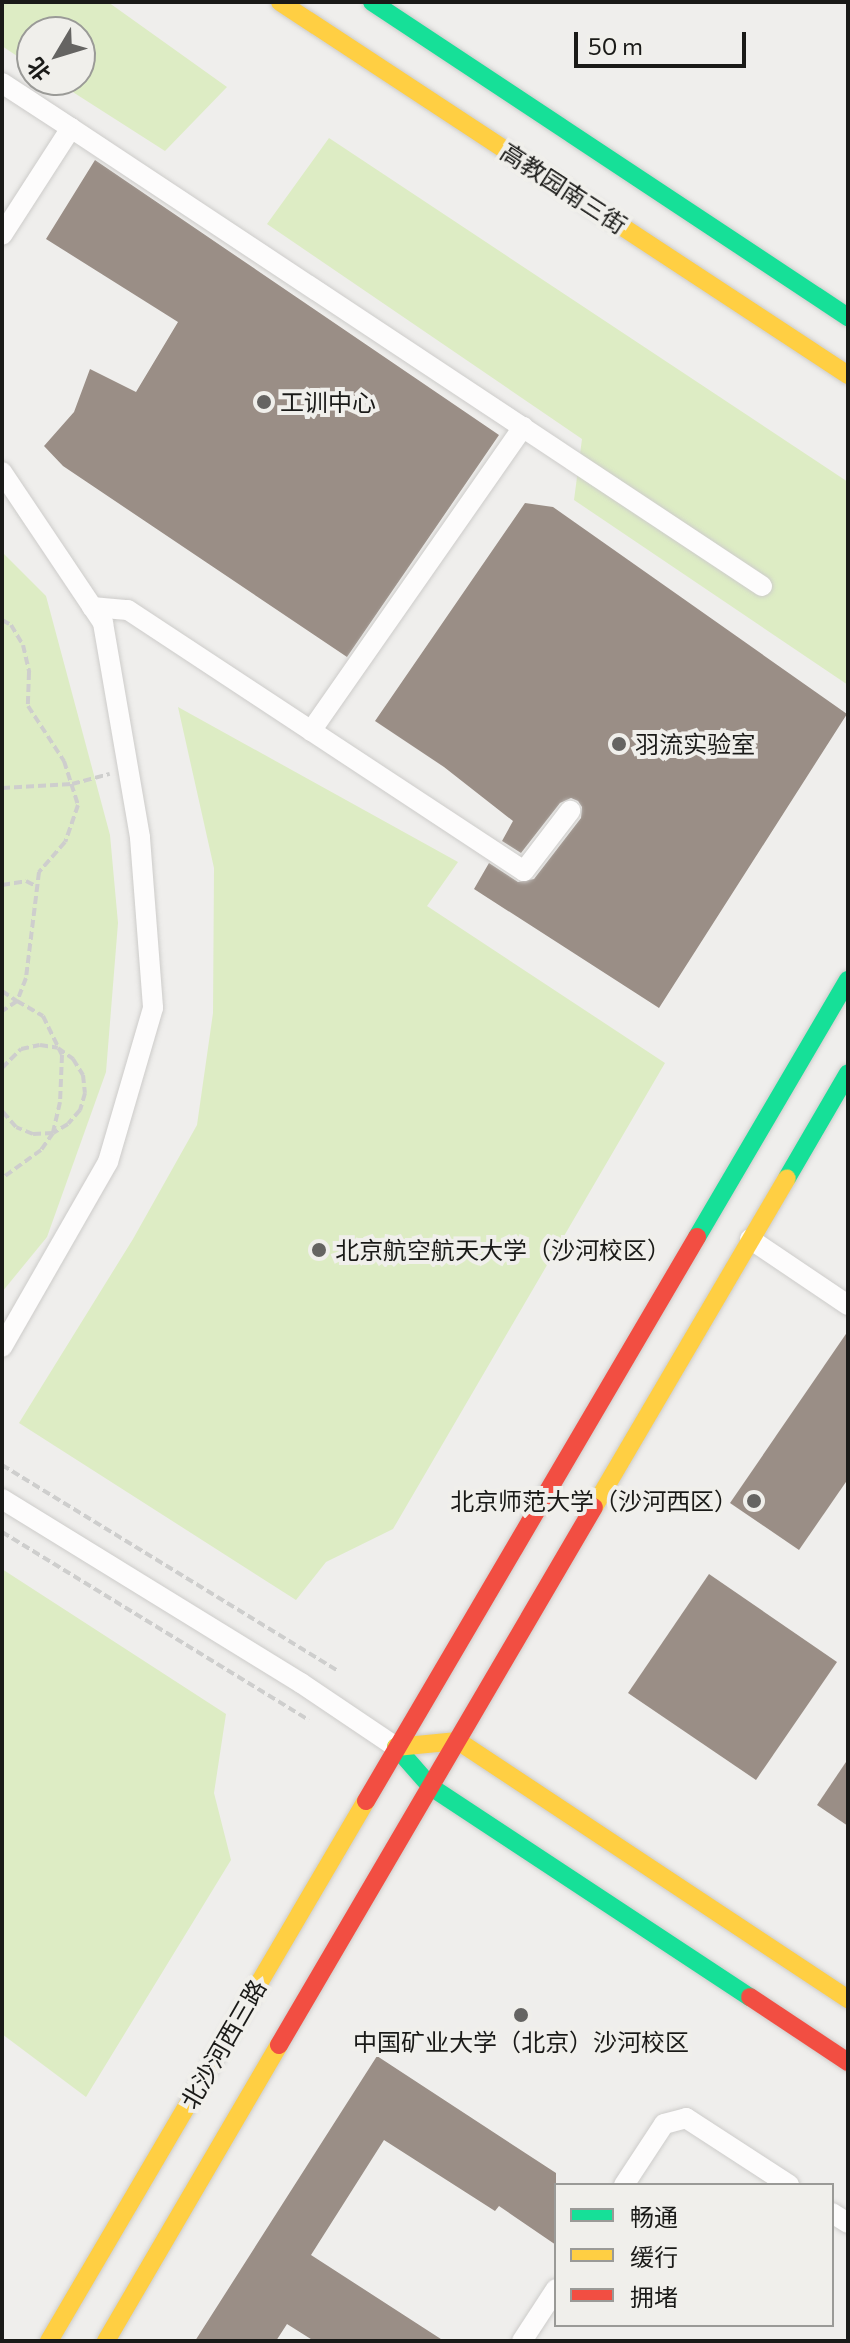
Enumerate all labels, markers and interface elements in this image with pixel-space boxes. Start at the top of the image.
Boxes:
north arrow [16,16,96,96]
scale bar [578,16,750,66]
text: 50 m [588,31,643,60]
text: 北 [21,53,56,87]
street label: 高教园南三街 [496,137,632,239]
place label: 工训中心 [280,388,376,416]
marker: 工训中心 [255,393,273,411]
place label: 羽流实验室 [635,730,755,758]
marker: 羽流实验室 [610,735,628,753]
place label: 北京航空航天大学（沙河校区） [335,1236,671,1264]
marker: 北京航空航天大学（沙河校区） [310,1241,328,1259]
place label: 北京师范大学（沙河西区） [450,1487,738,1515]
marker: 北京师范大学（沙河西区） [745,1492,763,1510]
street label: 北沙河西三路 [175,1974,271,2114]
marker: 中国矿业大学（北京）沙河校区 [512,2006,530,2024]
place label: 中国矿业大学（北京）沙河校区 [353,2028,689,2056]
legend [554,2183,834,2327]
text: 畅通 [630,2202,678,2231]
text: 缓行 [630,2242,678,2271]
text: 拥堵 [630,2282,678,2311]

